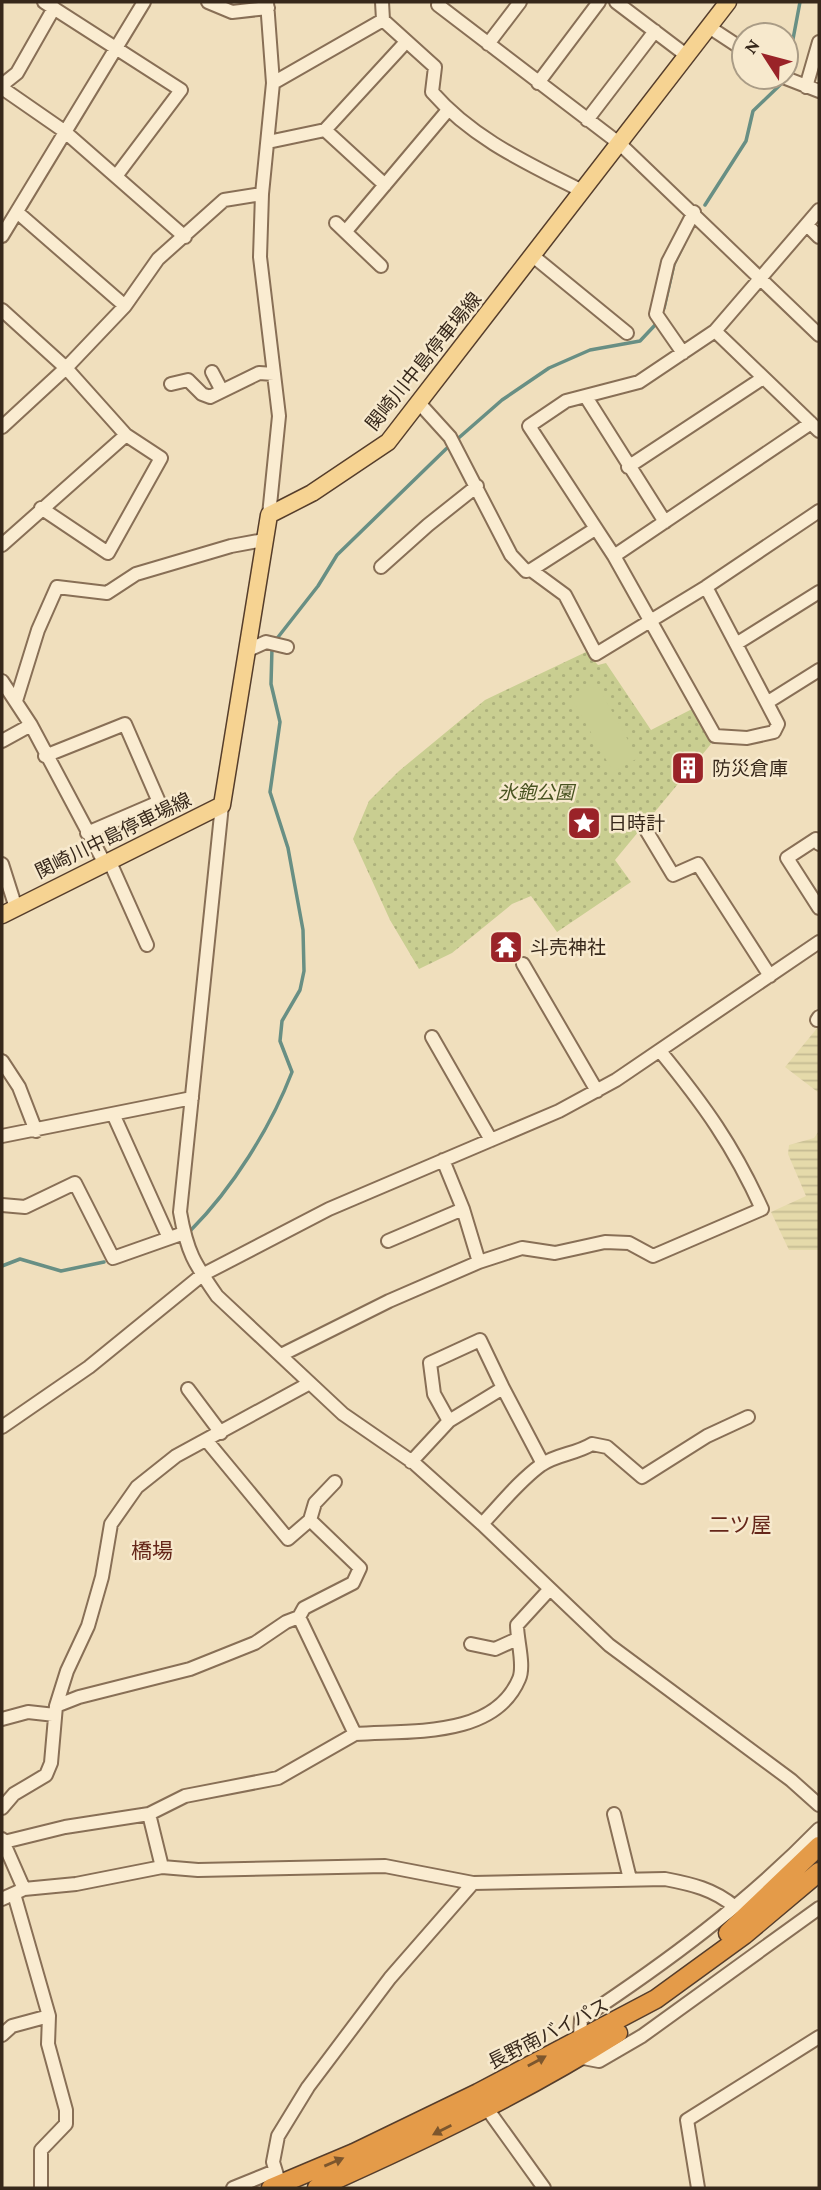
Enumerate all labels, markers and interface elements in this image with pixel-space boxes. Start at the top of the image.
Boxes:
north arrow [730,21,800,91]
text: N [739,35,764,58]
street label: 関崎川中島停車場線 [361,288,485,434]
building icon: 防災倉庫 [669,749,707,787]
place label: 防災倉庫 [712,758,788,779]
park label: 氷鉋公園 [498,782,577,803]
street label: 関崎川中島停車場線 [32,789,195,882]
place icon: 日時計 [565,804,603,842]
place label: 日時計 [608,813,665,834]
temple icon: 斗売神社 [487,928,525,966]
place label: 斗売神社 [530,937,606,958]
district label: 二ツ屋 [709,1513,772,1537]
district label: 橋場 [131,1539,173,1563]
street label: 長野南バイパス [484,1994,612,2073]
one-way arrow [527,2055,547,2067]
one-way arrow [432,2124,452,2135]
one-way arrow [323,2156,344,2167]

